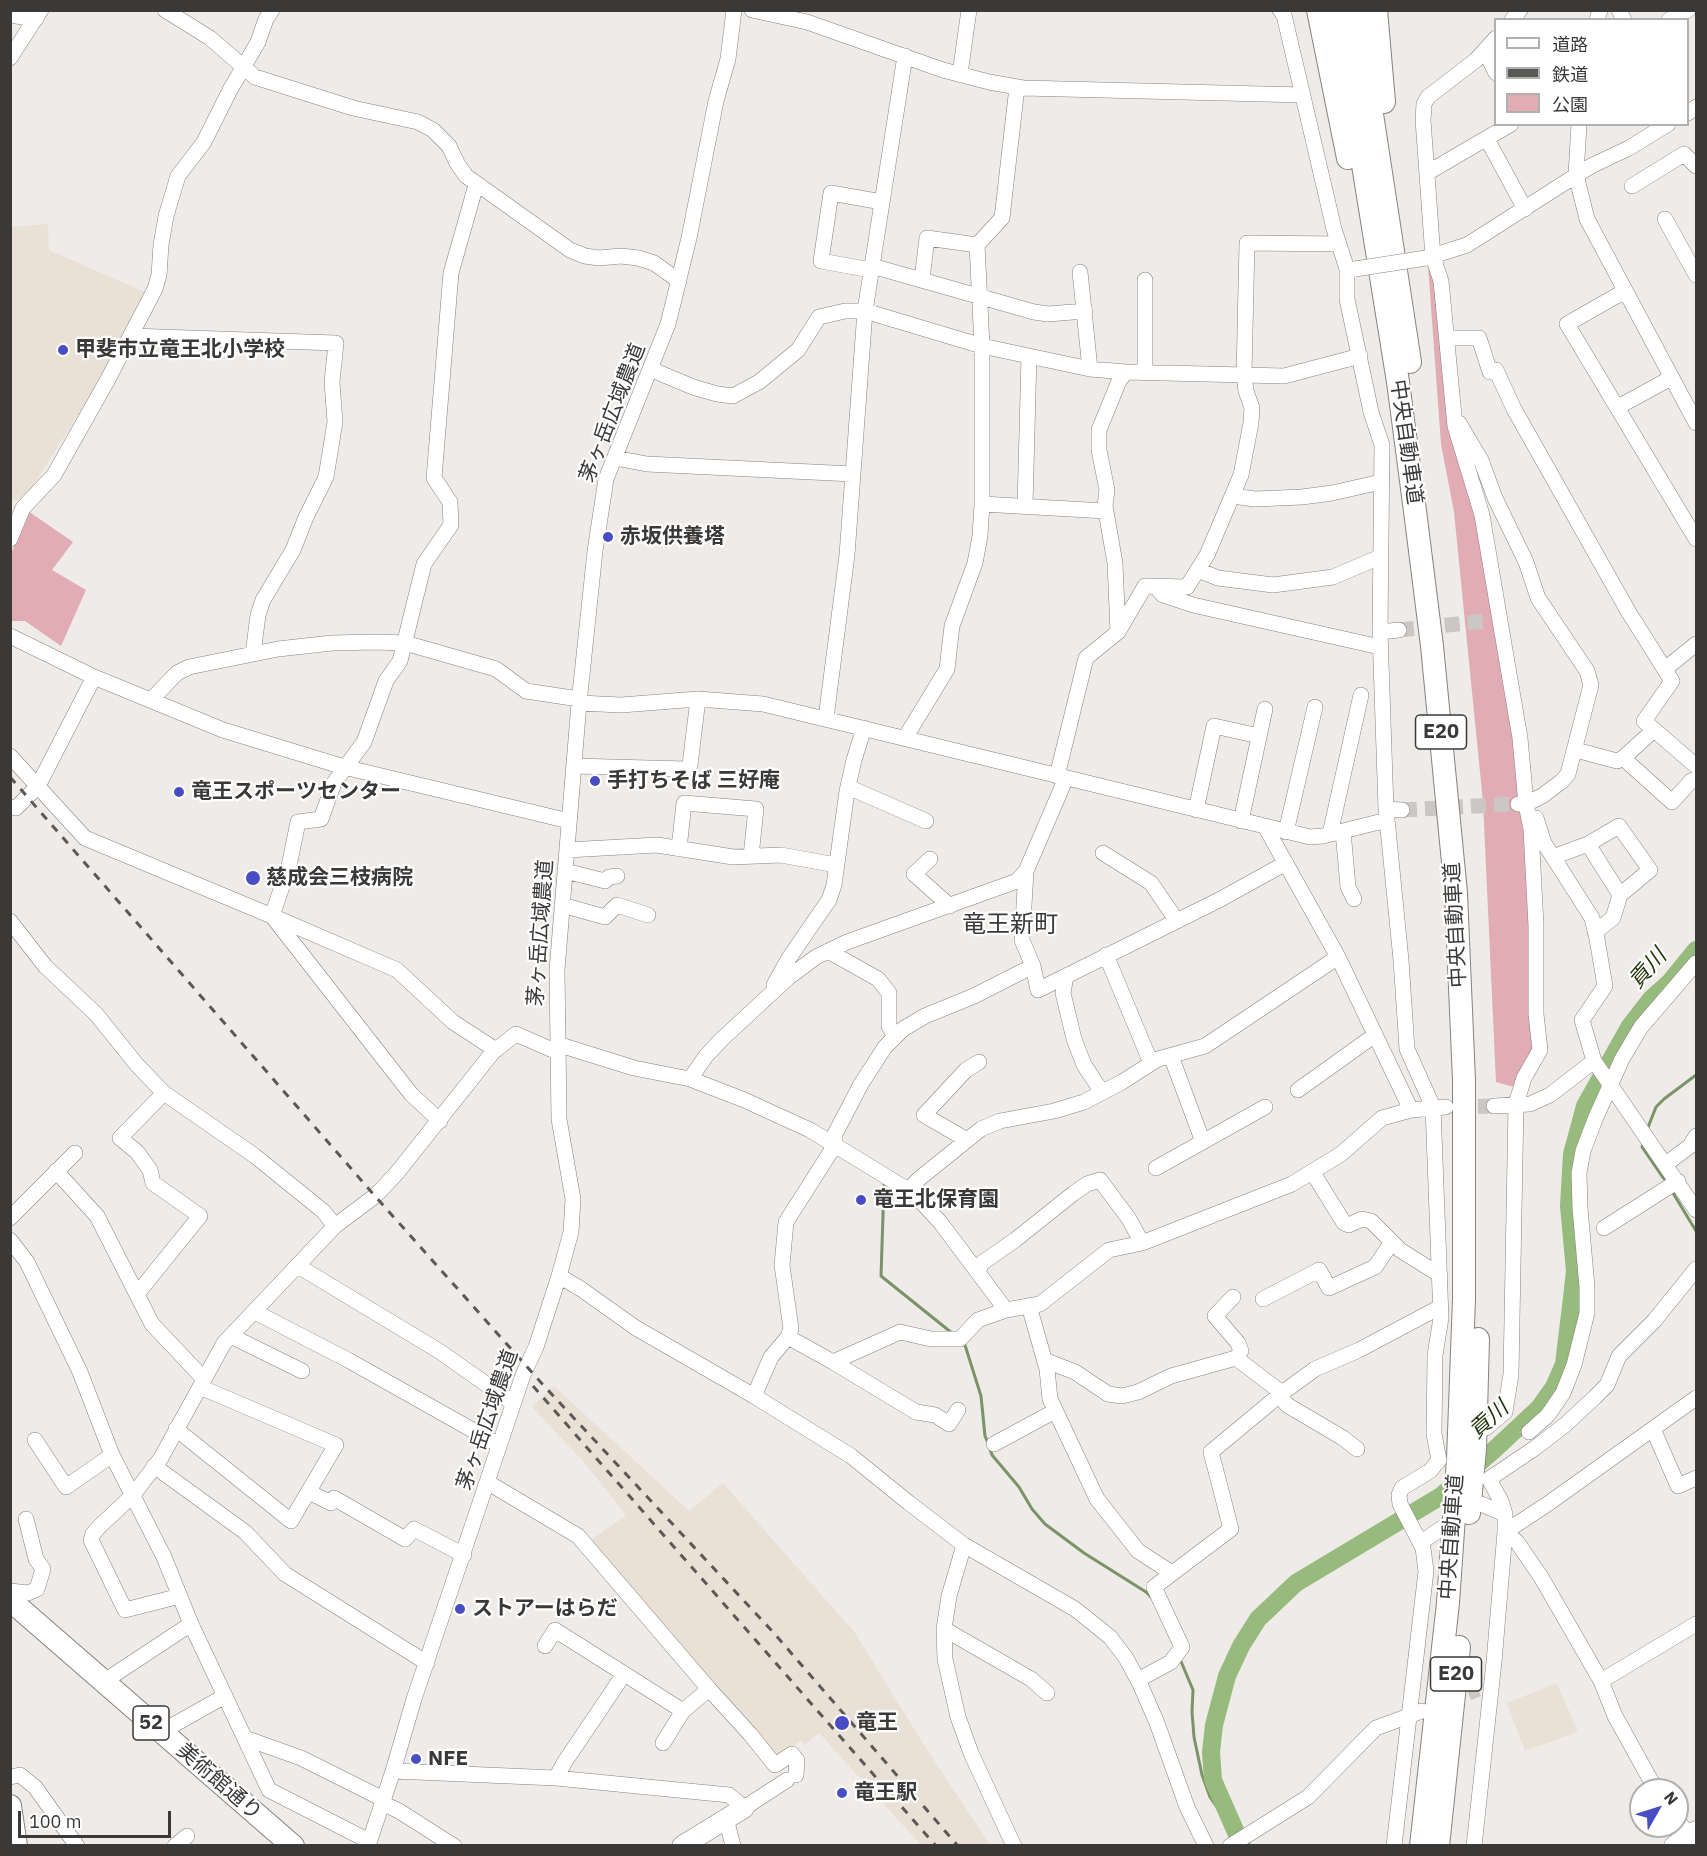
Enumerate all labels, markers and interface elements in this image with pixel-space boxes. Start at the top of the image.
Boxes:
legend [1494,18,1689,126]
text: 道路 [1552,33,1588,56]
text: 鉄道 [1552,63,1588,86]
text: 公園 [1552,93,1588,116]
place label: 甲斐市立竜王北小学校 [75,337,285,363]
street label: 茅ヶ岳広域農道 [575,340,651,486]
marker: 甲斐市立竜王北小学校 [56,343,70,357]
street label: 中央自動車道 [1385,378,1427,506]
place label: 赤坂供養塔 [620,524,725,550]
marker: 赤坂供養塔 [601,530,615,544]
road number: E20 [1416,715,1466,749]
place label: 手打ちそば 三好庵 [607,768,780,794]
marker: 手打ちそば 三好庵 [588,774,602,788]
place label: 竜王スポーツセンター [191,779,401,805]
marker: 竜王スポーツセンター [172,785,186,799]
street label: 茅ヶ岳広域農道 [523,859,559,1007]
street label: 中央自動車道 [1440,861,1472,989]
place label: 慈成会三枝病院 [266,865,413,891]
marker: 慈成会三枝病院 [244,869,262,887]
district label: 竜王新町 [962,911,1058,939]
water label: 貢川 [1624,944,1672,994]
place label: 竜王北保育園 [873,1187,999,1213]
marker: 竜王北保育園 [854,1193,868,1207]
street label: 茅ヶ岳広域農道 [452,1346,524,1494]
water label: 貢川 [1464,1395,1514,1445]
street label: 中央自動車道 [1435,1473,1469,1601]
place label: ストアーはらだ [472,1596,618,1622]
marker: ストアーはらだ [453,1602,467,1616]
road number: E20 [1430,1657,1482,1691]
road number: 52 [133,1706,169,1740]
place label: 竜王 [856,1710,898,1736]
marker: 竜王 [833,1714,851,1732]
street label: 美術館通り [171,1738,267,1826]
place label: NFE [428,1746,468,1772]
marker: NFE [409,1752,423,1766]
north arrow [1629,1778,1689,1838]
place label: 竜王駅 [854,1780,917,1806]
marker: 竜王駅 [835,1786,849,1800]
text: N [1660,1787,1683,1809]
scale bar [21,1799,174,1837]
text: 100 m [29,1810,81,1833]

